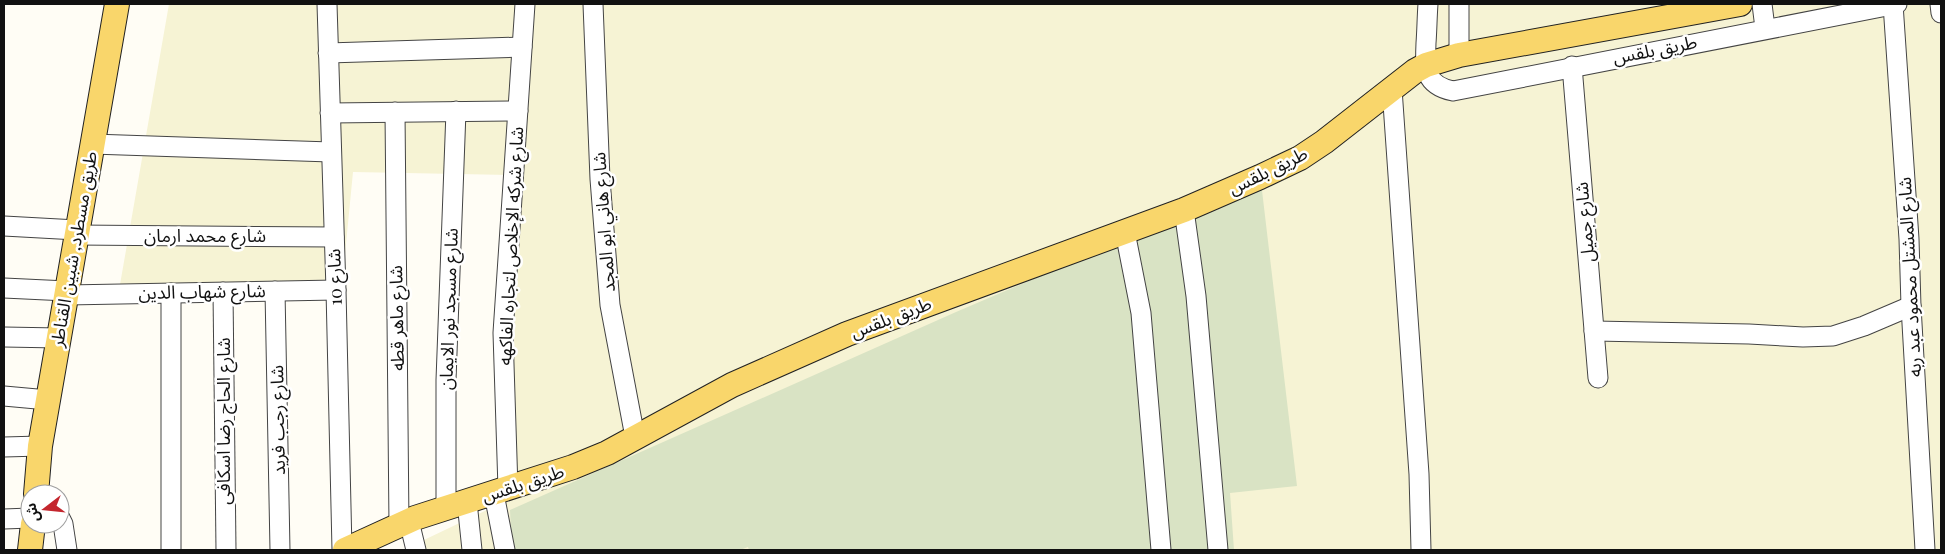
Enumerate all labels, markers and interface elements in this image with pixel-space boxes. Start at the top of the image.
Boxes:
street label: طريق بلقس [1611,29,1699,69]
street label: شارع شركه الإخلاص لتجاره الفاكهه [492,126,531,366]
street label: طريق بلقس [1224,141,1311,200]
street label: طريق مسطرد, شبين القناطر [44,149,102,350]
street label: شارع هاني ابو المجد [586,151,623,293]
street label: شارع المشتل محمود عبد ربه [1892,176,1929,378]
street label: شارع جميل [1569,181,1602,263]
street label: شارع محمد ارمان [144,223,266,250]
street label: شارع مسجد نور الايمان [433,227,466,391]
street label: شارع 10 [321,248,350,306]
street label: شارع ماهر قطه [383,265,412,371]
street label: شارع شهاب الدين [138,278,266,307]
street label: طريق بلقس [847,291,935,344]
street label: شارع الحاج رضا اسكافى [211,337,238,505]
street label: شارع رجب فريد [264,365,293,475]
street label: طريق بلقس [478,458,567,508]
north arrow [20,484,70,534]
text: ش [20,501,44,525]

